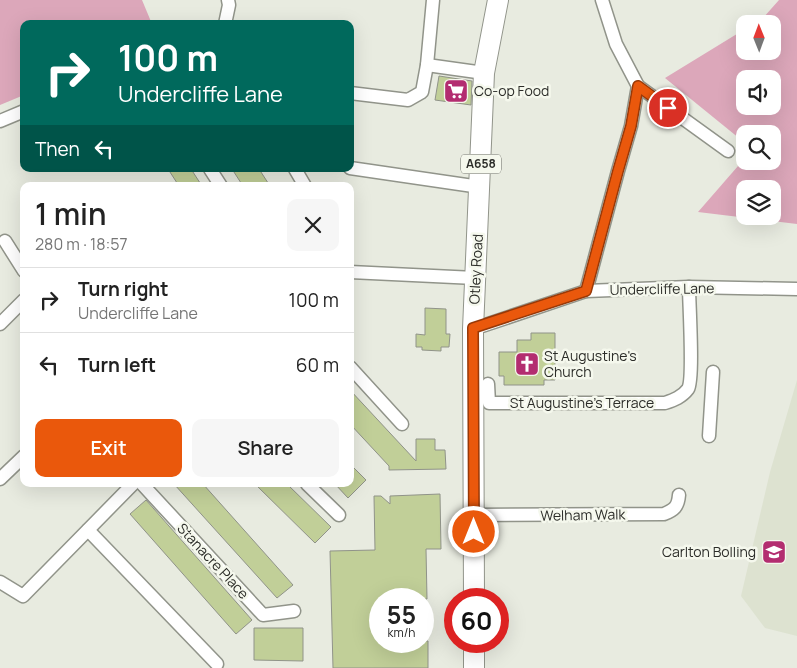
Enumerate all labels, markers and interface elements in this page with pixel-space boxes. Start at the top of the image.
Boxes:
north arrow [736,15,781,60]
map controls [736,15,781,225]
text: 100 m [118,34,218,82]
icon: right [35,40,100,105]
button: sound [736,70,781,115]
supermarket icon: Co-op Food [443,78,469,104]
text: Undercliffe Lane [118,79,283,109]
place label: Co-op Food [474,81,549,100]
pin [647,87,689,129]
icon: arrive [654,94,682,122]
button: search [736,125,781,170]
icon: left [90,135,118,163]
text: Then [35,136,80,162]
road number: A658 [461,154,501,173]
button: layers [736,180,781,225]
text: 1 min [35,193,107,234]
button: close [287,199,339,251]
text: 280 m · 18:57 [35,233,128,255]
street label: Otley Road [464,233,487,305]
text: Turn right [78,276,168,302]
street label: Undercliffe Lane [609,278,715,299]
icon: right [35,286,63,314]
text: 100 m [288,287,339,313]
text: Undercliffe Lane [78,302,198,324]
place label: St Augustine's Church [544,346,637,381]
icon: left [35,351,63,379]
church icon: St Augustine's Church [514,351,540,377]
text: Turn left [78,352,156,378]
text: 60 m [296,352,339,378]
street label: St Augustine's Terrace [510,393,654,412]
button: Exit [35,419,182,477]
button: Share [192,419,339,477]
street label: Welham Walk [540,504,627,525]
position arrow [447,505,499,557]
street label: Stanacre Place [173,519,253,603]
school or university icon: Carlton Bolling [761,539,787,565]
place label: Carlton Bolling [662,542,756,561]
speed limit sign: 60 [444,588,509,653]
text: 55 [387,597,416,632]
text: km/h [388,624,415,641]

